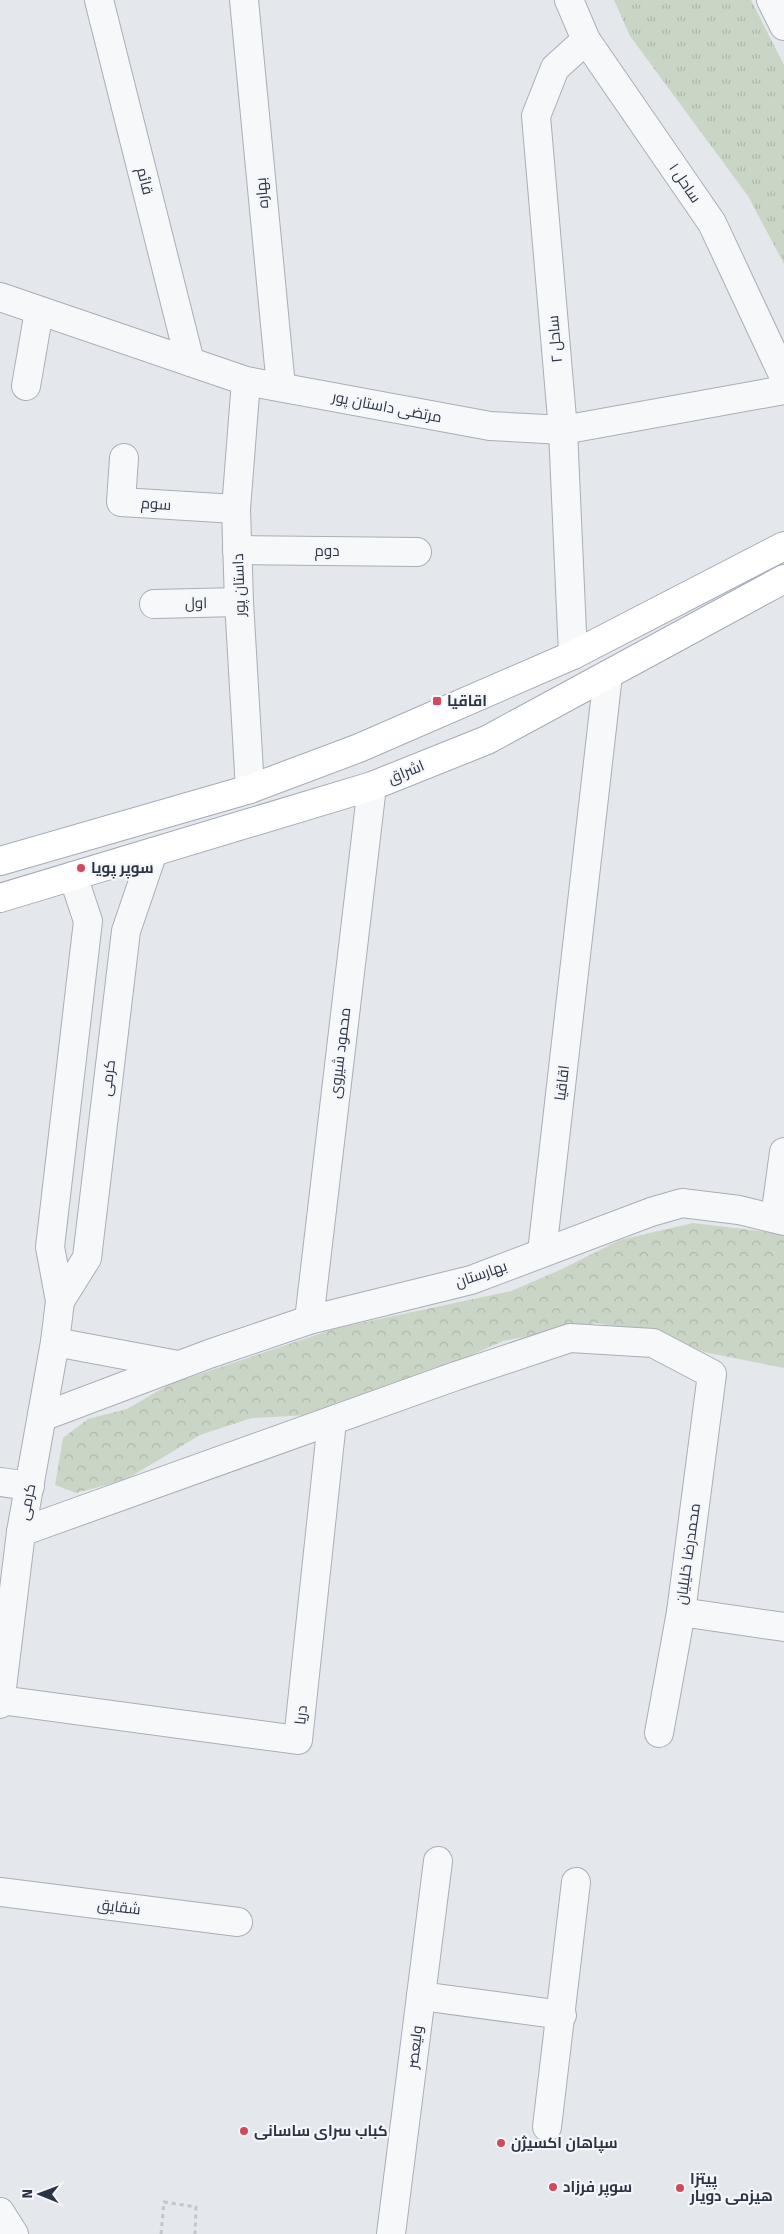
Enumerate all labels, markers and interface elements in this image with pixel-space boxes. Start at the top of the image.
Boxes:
street label: ساحل ۱ [664,160,705,207]
street label: قائم [132,166,157,197]
street label: بهاره [252,177,273,209]
street label: ساحل ۲ [544,314,567,363]
street label: مرتضی داستان پور [329,387,443,427]
street label: سوم [140,494,172,515]
street label: دوم [315,542,339,561]
street label: داستان پور [229,553,250,618]
street label: اول [185,594,207,612]
place label: اقاقیا [447,692,487,710]
marker: اقاقیا [431,695,443,707]
street label: اشراق [385,757,427,788]
place label: سوپر پویا [91,859,154,879]
marker: سوپر پویا [75,862,87,874]
street label: محمود شیروی [325,1006,356,1100]
street label: کرمی [97,1059,120,1097]
street label: اقاقیا [551,1064,573,1102]
street label: بهارستان [453,1257,510,1292]
street label: کرمی [15,1482,40,1522]
street label: محمدرضا خلیلیان [672,1502,705,1606]
street label: دریا [291,1704,311,1726]
street label: شقایق [96,1895,142,1920]
street label: ولیعصر [403,2025,427,2070]
place label: کباب سرای ساسانی [254,2122,388,2140]
marker: کباب سرای ساسانی [238,2125,250,2137]
place label: سپاهان اکسیژن [511,2134,618,2153]
marker: سپاهان اکسیژن [495,2137,507,2149]
north arrow [15,2169,65,2219]
place label: پیتزا هیزمی دویار [689,2170,773,2205]
place label: سوپر فرزاد [563,2178,632,2198]
marker: سوپر فرزاد [547,2181,559,2193]
marker: پیتزا هیزمی دویار [674,2182,686,2194]
text: N [19,2189,36,2199]

